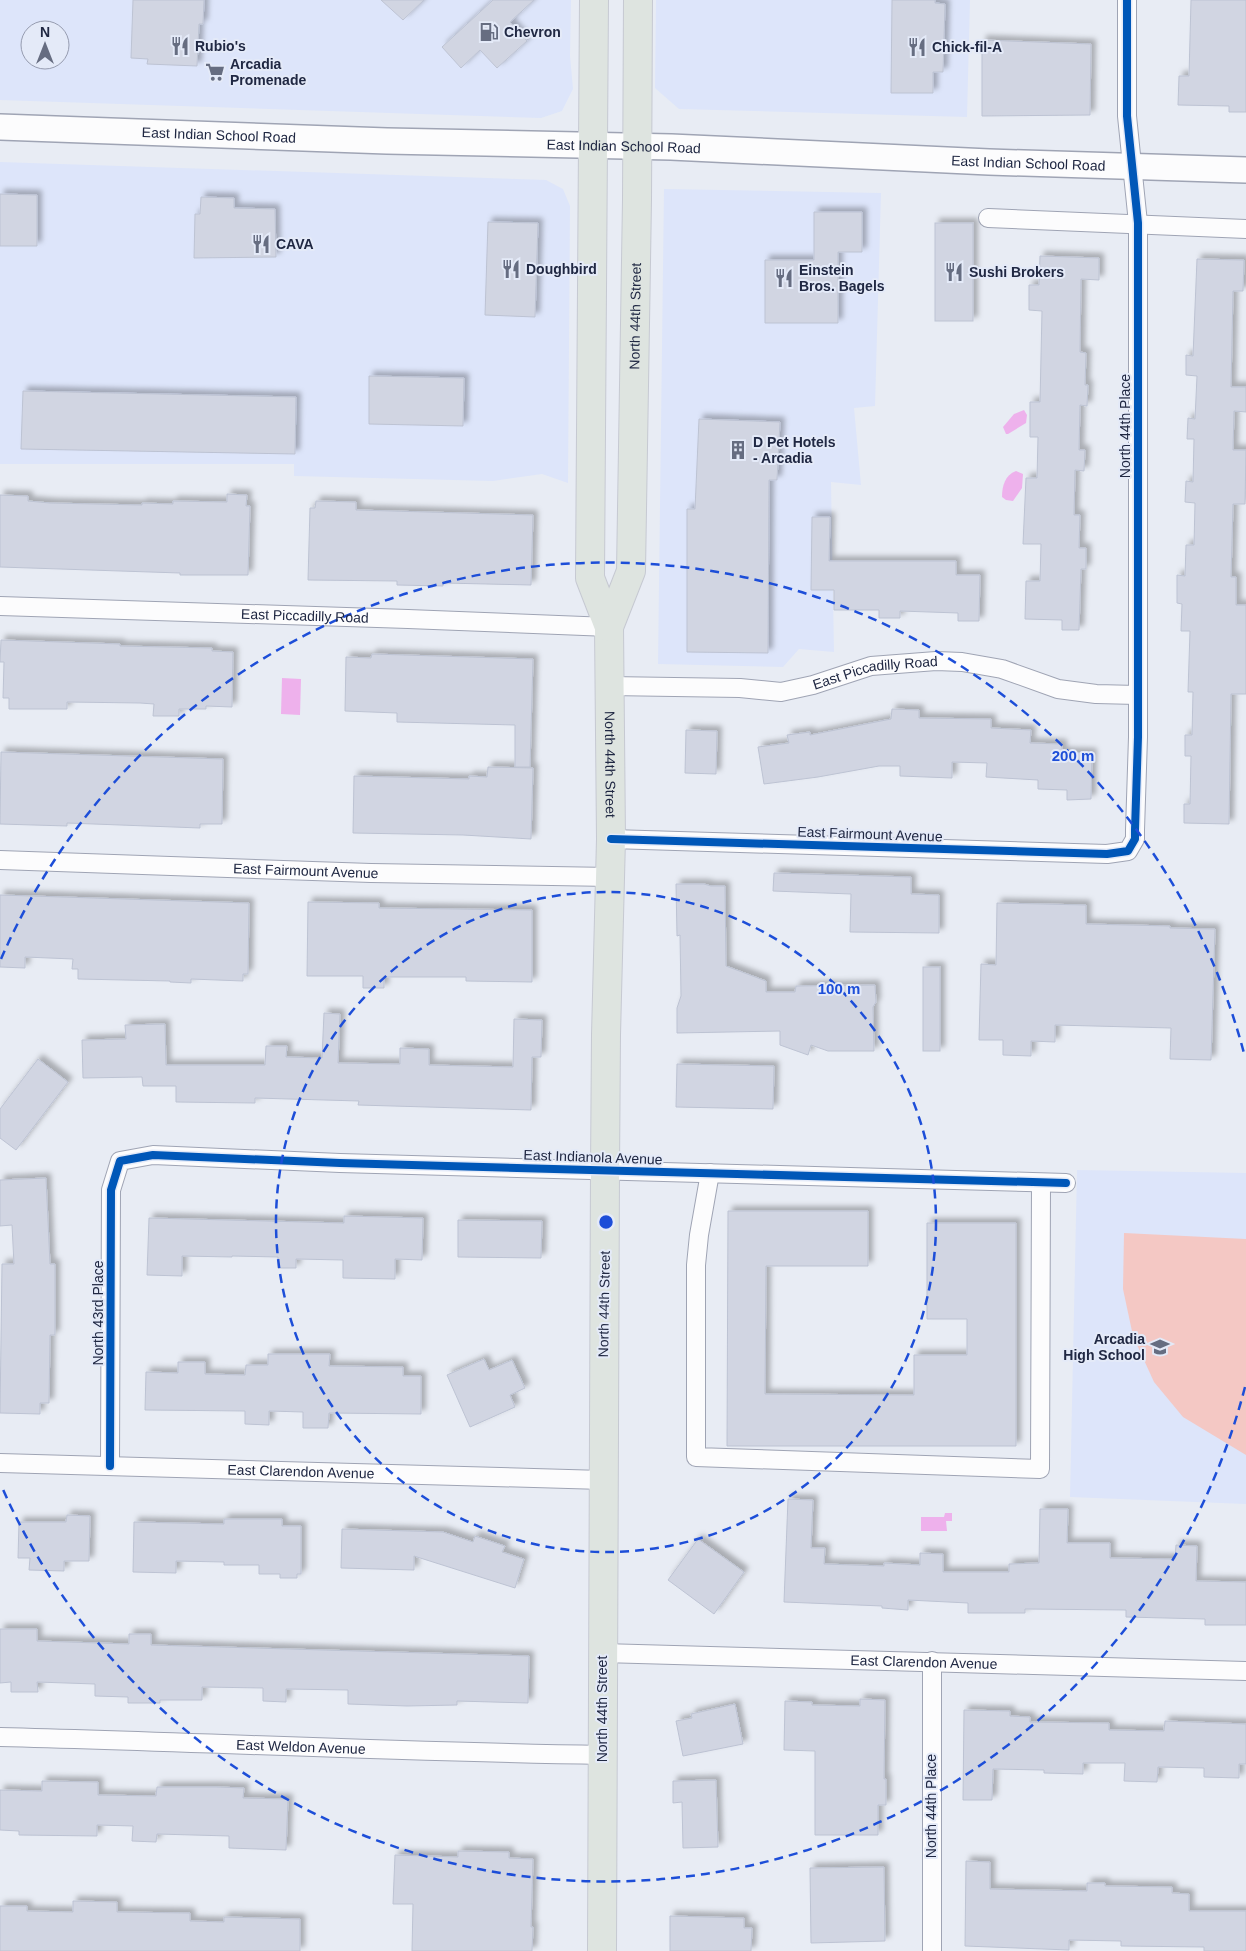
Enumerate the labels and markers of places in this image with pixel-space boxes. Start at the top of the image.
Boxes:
fuel station icon: Chevron [478,21,500,43]
place label: Chevron [504,24,561,40]
restaurant icon: Rubio's [169,35,191,57]
restaurant icon: Chick-fil-A [906,36,928,58]
place label: Rubio's [195,38,246,54]
place label: Chick-fil-A [932,39,1002,55]
place label: Arcadia Promenade [230,56,306,88]
supermarket icon: Arcadia Promenade [204,61,226,83]
restaurant icon: CAVA [250,233,272,255]
place label: CAVA [276,236,314,252]
restaurant icon: Doughbird [500,258,522,280]
place label: Doughbird [526,261,597,277]
restaurant icon: Sushi Brokers [943,261,965,283]
place label: Einstein Bros. Bagels [799,262,885,294]
place label: Sushi Brokers [969,264,1064,280]
restaurant icon: Einstein Bros. Bagels [773,267,795,289]
place label: D Pet Hotels - Arcadia [753,434,836,466]
building icon: D Pet Hotels - Arcadia [727,439,749,461]
centre of rings [597,1213,615,1231]
place label: Arcadia High School [1063,1331,1145,1363]
school or university icon: Arcadia High School [1149,1336,1171,1358]

